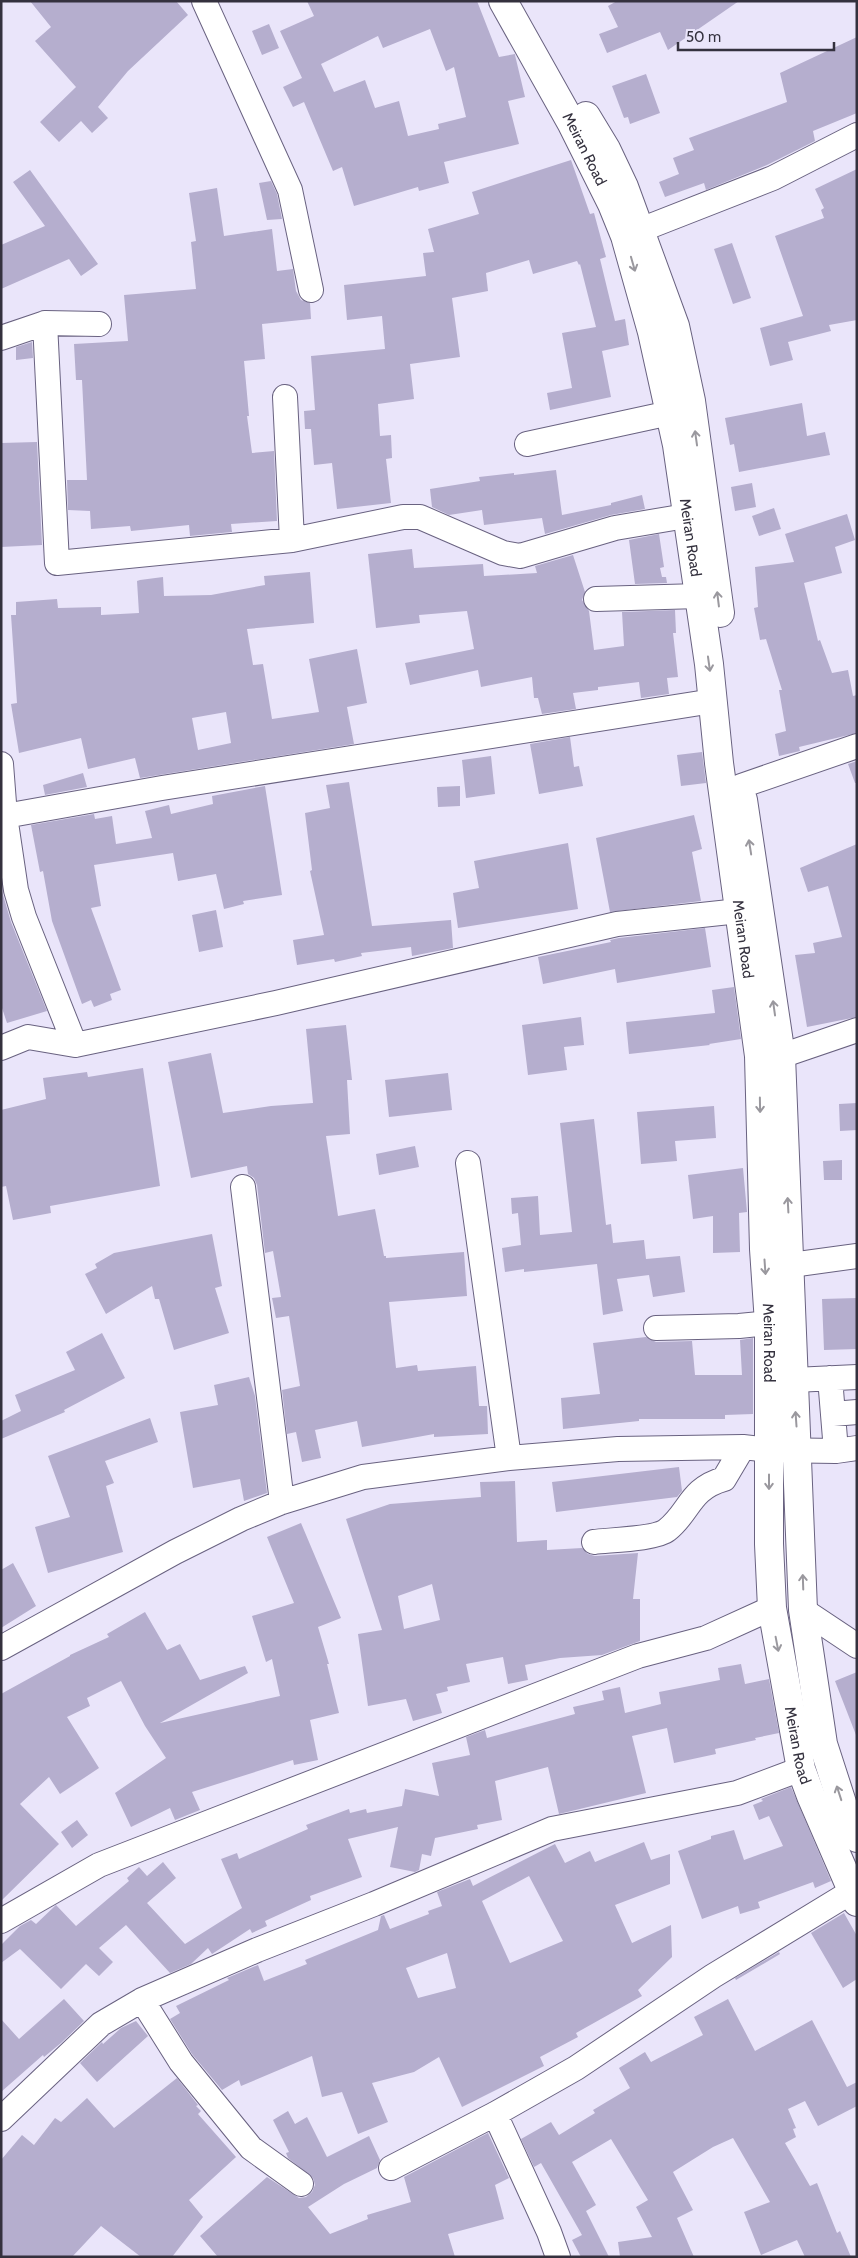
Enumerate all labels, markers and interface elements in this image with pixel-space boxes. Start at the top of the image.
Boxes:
scale bar [678,20,834,52]
text: 50 m [686,28,721,46]
street label: Meiran Road [559,110,610,188]
one-way arrow [628,256,638,272]
one-way arrow [691,431,701,447]
street label: Meiran Road [676,497,705,578]
one-way arrow [713,592,723,608]
one-way arrow [704,656,714,672]
one-way arrow [745,840,755,856]
street label: Meiran Road [729,899,757,979]
one-way arrow [769,1000,779,1016]
one-way arrow [755,1096,765,1113]
one-way arrow [783,1197,792,1213]
one-way arrow [761,1259,770,1275]
street label: Meiran Road [759,1303,778,1382]
one-way arrow [792,1412,801,1428]
one-way arrow [764,1474,774,1490]
one-way arrow [798,1574,807,1590]
one-way arrow [773,1636,783,1652]
street label: Meiran Road [781,1705,815,1787]
one-way arrow [833,1785,843,1801]

